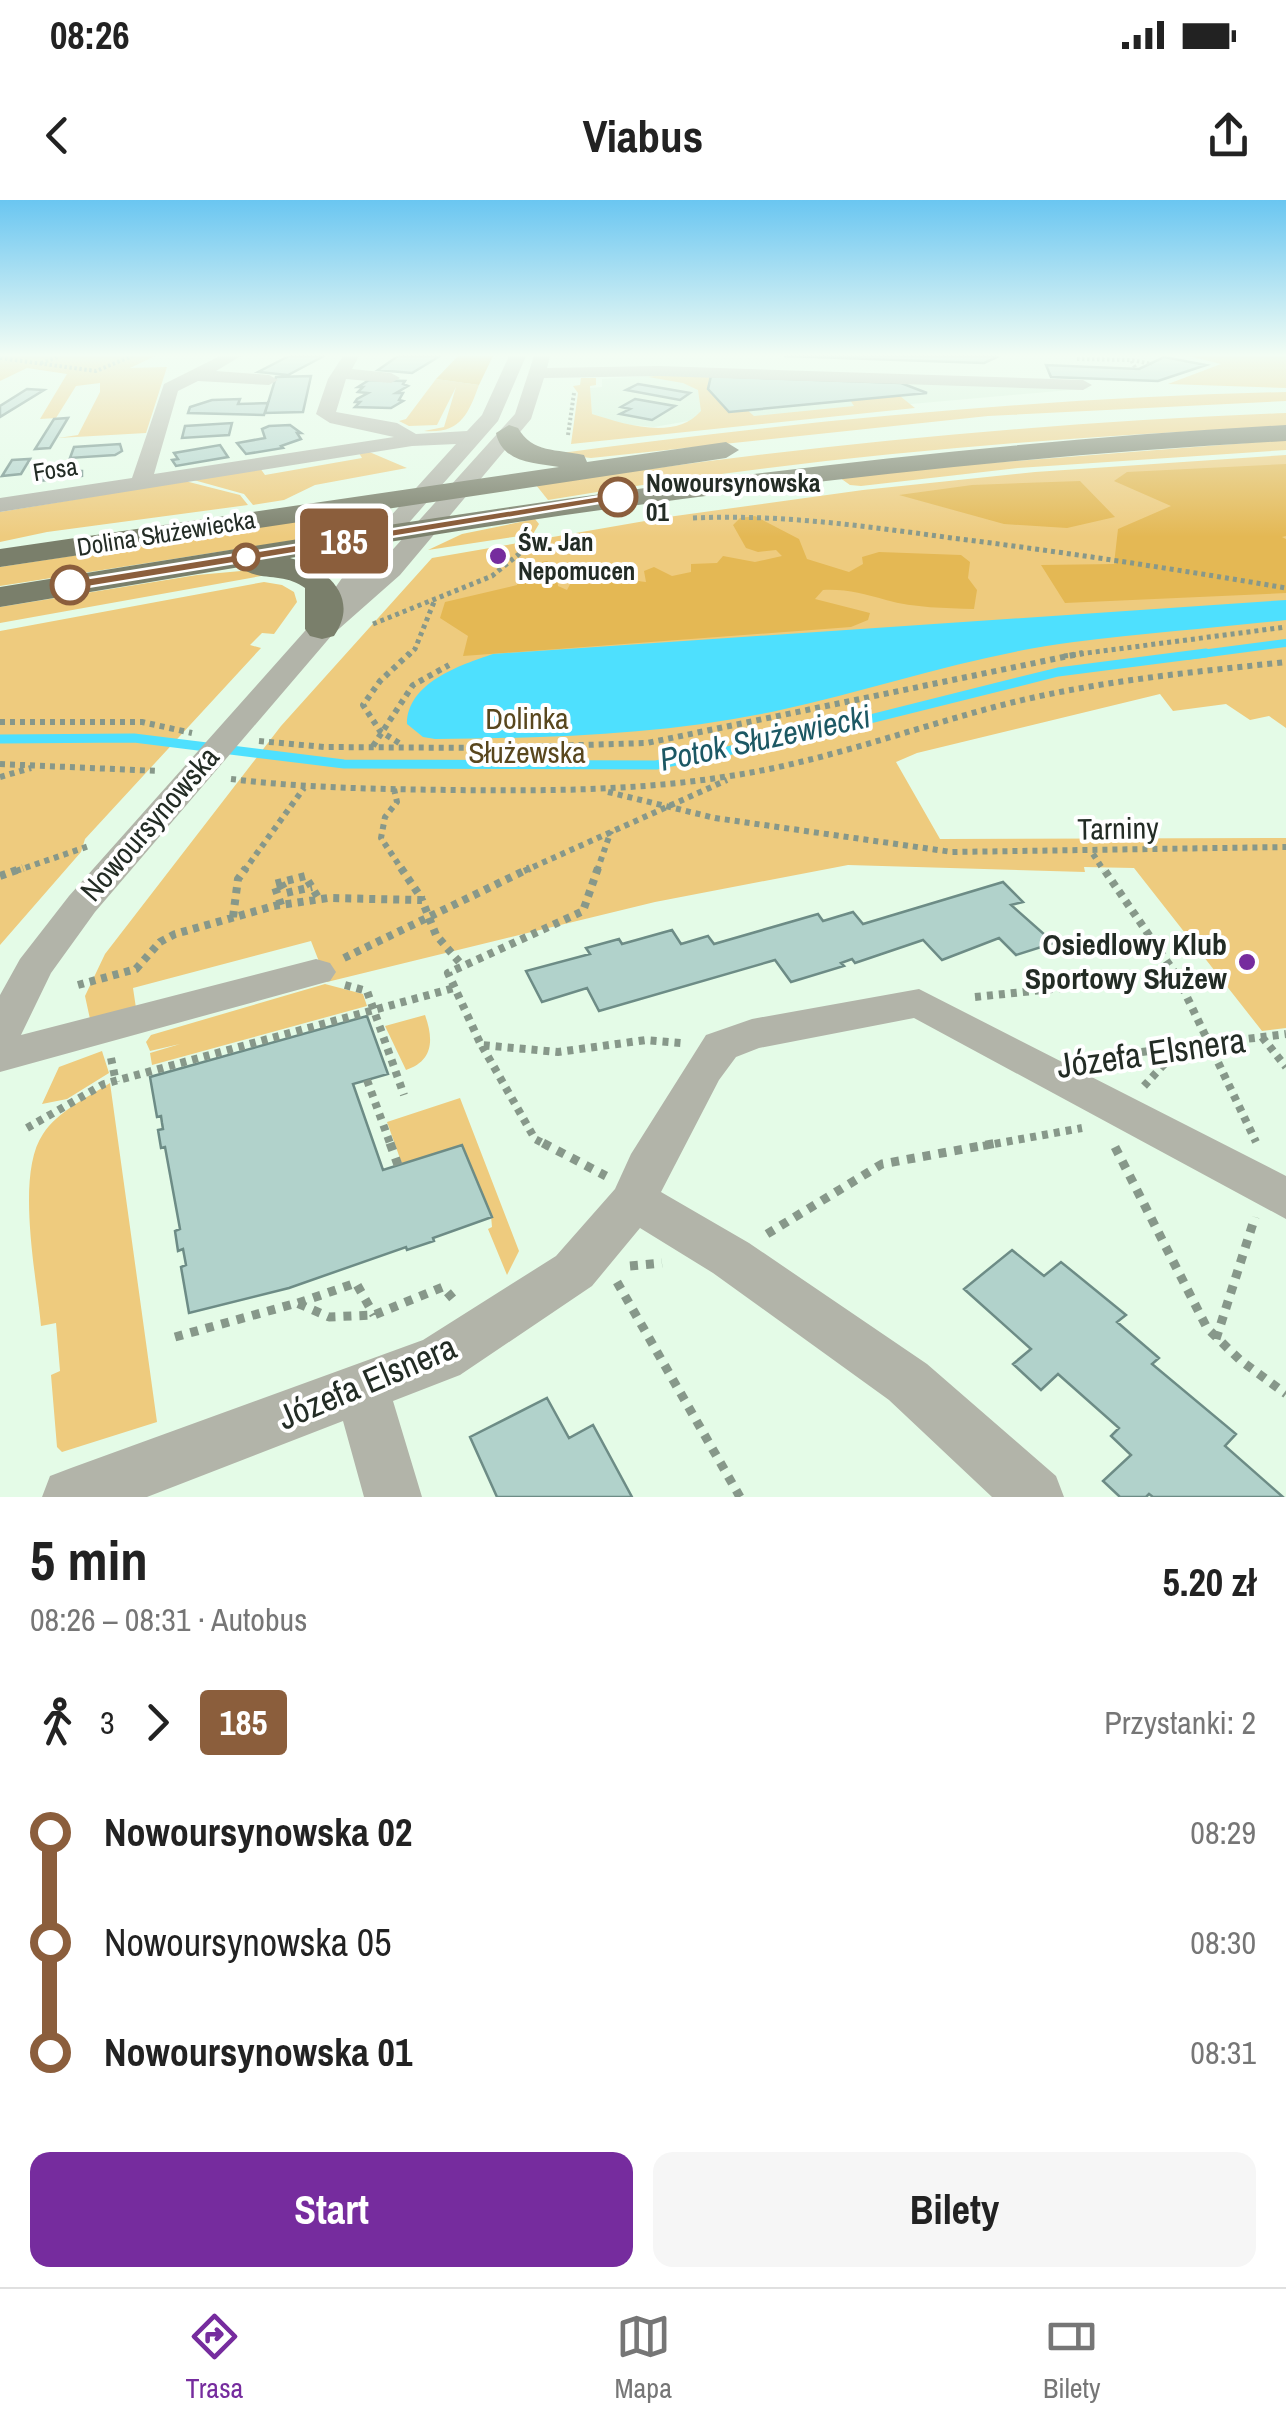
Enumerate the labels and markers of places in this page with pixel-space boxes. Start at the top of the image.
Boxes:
place label: Nowoursynowska 01 [646,466,821,529]
marker: Nowoursynowska 01 [599,478,637,516]
place label: Św. Jan Nepomucen [518,525,635,588]
unlabelled marker [233,544,259,570]
marker: Św. Jan Nepomucen [487,545,509,567]
unlabelled marker [51,566,89,604]
place label: Osiedlowy Klub Sportowy Służew [1025,924,1228,998]
marker: Osiedlowy Klub Sportowy Służew [1236,951,1258,973]

